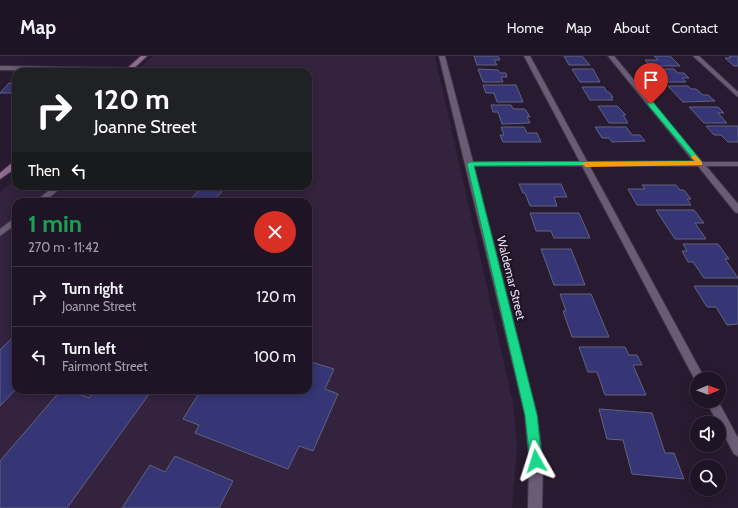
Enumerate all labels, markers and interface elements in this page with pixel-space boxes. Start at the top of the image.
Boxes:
text: Map [20,16,56,39]
text: Home [507,19,544,37]
text: Map [566,19,591,37]
text: About [613,19,650,37]
text: Contact [672,19,718,37]
pin [634,63,668,104]
icon: arrive [640,69,662,91]
text: 120 m [94,82,170,116]
icon: right [28,84,80,136]
text: Joanne Street [94,116,197,138]
icon: left [68,160,90,182]
text: Then [28,162,60,180]
text: 1 min [28,209,82,238]
button: close [254,211,296,253]
street label: Waldemar Street [494,234,529,321]
text: 270 m · 11:42 [28,239,99,255]
text: Turn right [62,280,123,298]
icon: right [28,286,50,308]
text: 120 m [256,288,296,306]
text: Joanne Street [62,298,136,314]
text: Turn left [62,340,116,358]
icon: left [28,346,50,368]
text: 100 m [254,348,296,366]
text: Fairmont Street [62,358,148,374]
north arrow [690,372,726,408]
map controls [690,372,726,496]
button: sound [690,416,726,452]
position arrow [515,440,557,482]
button: search [690,460,726,496]

